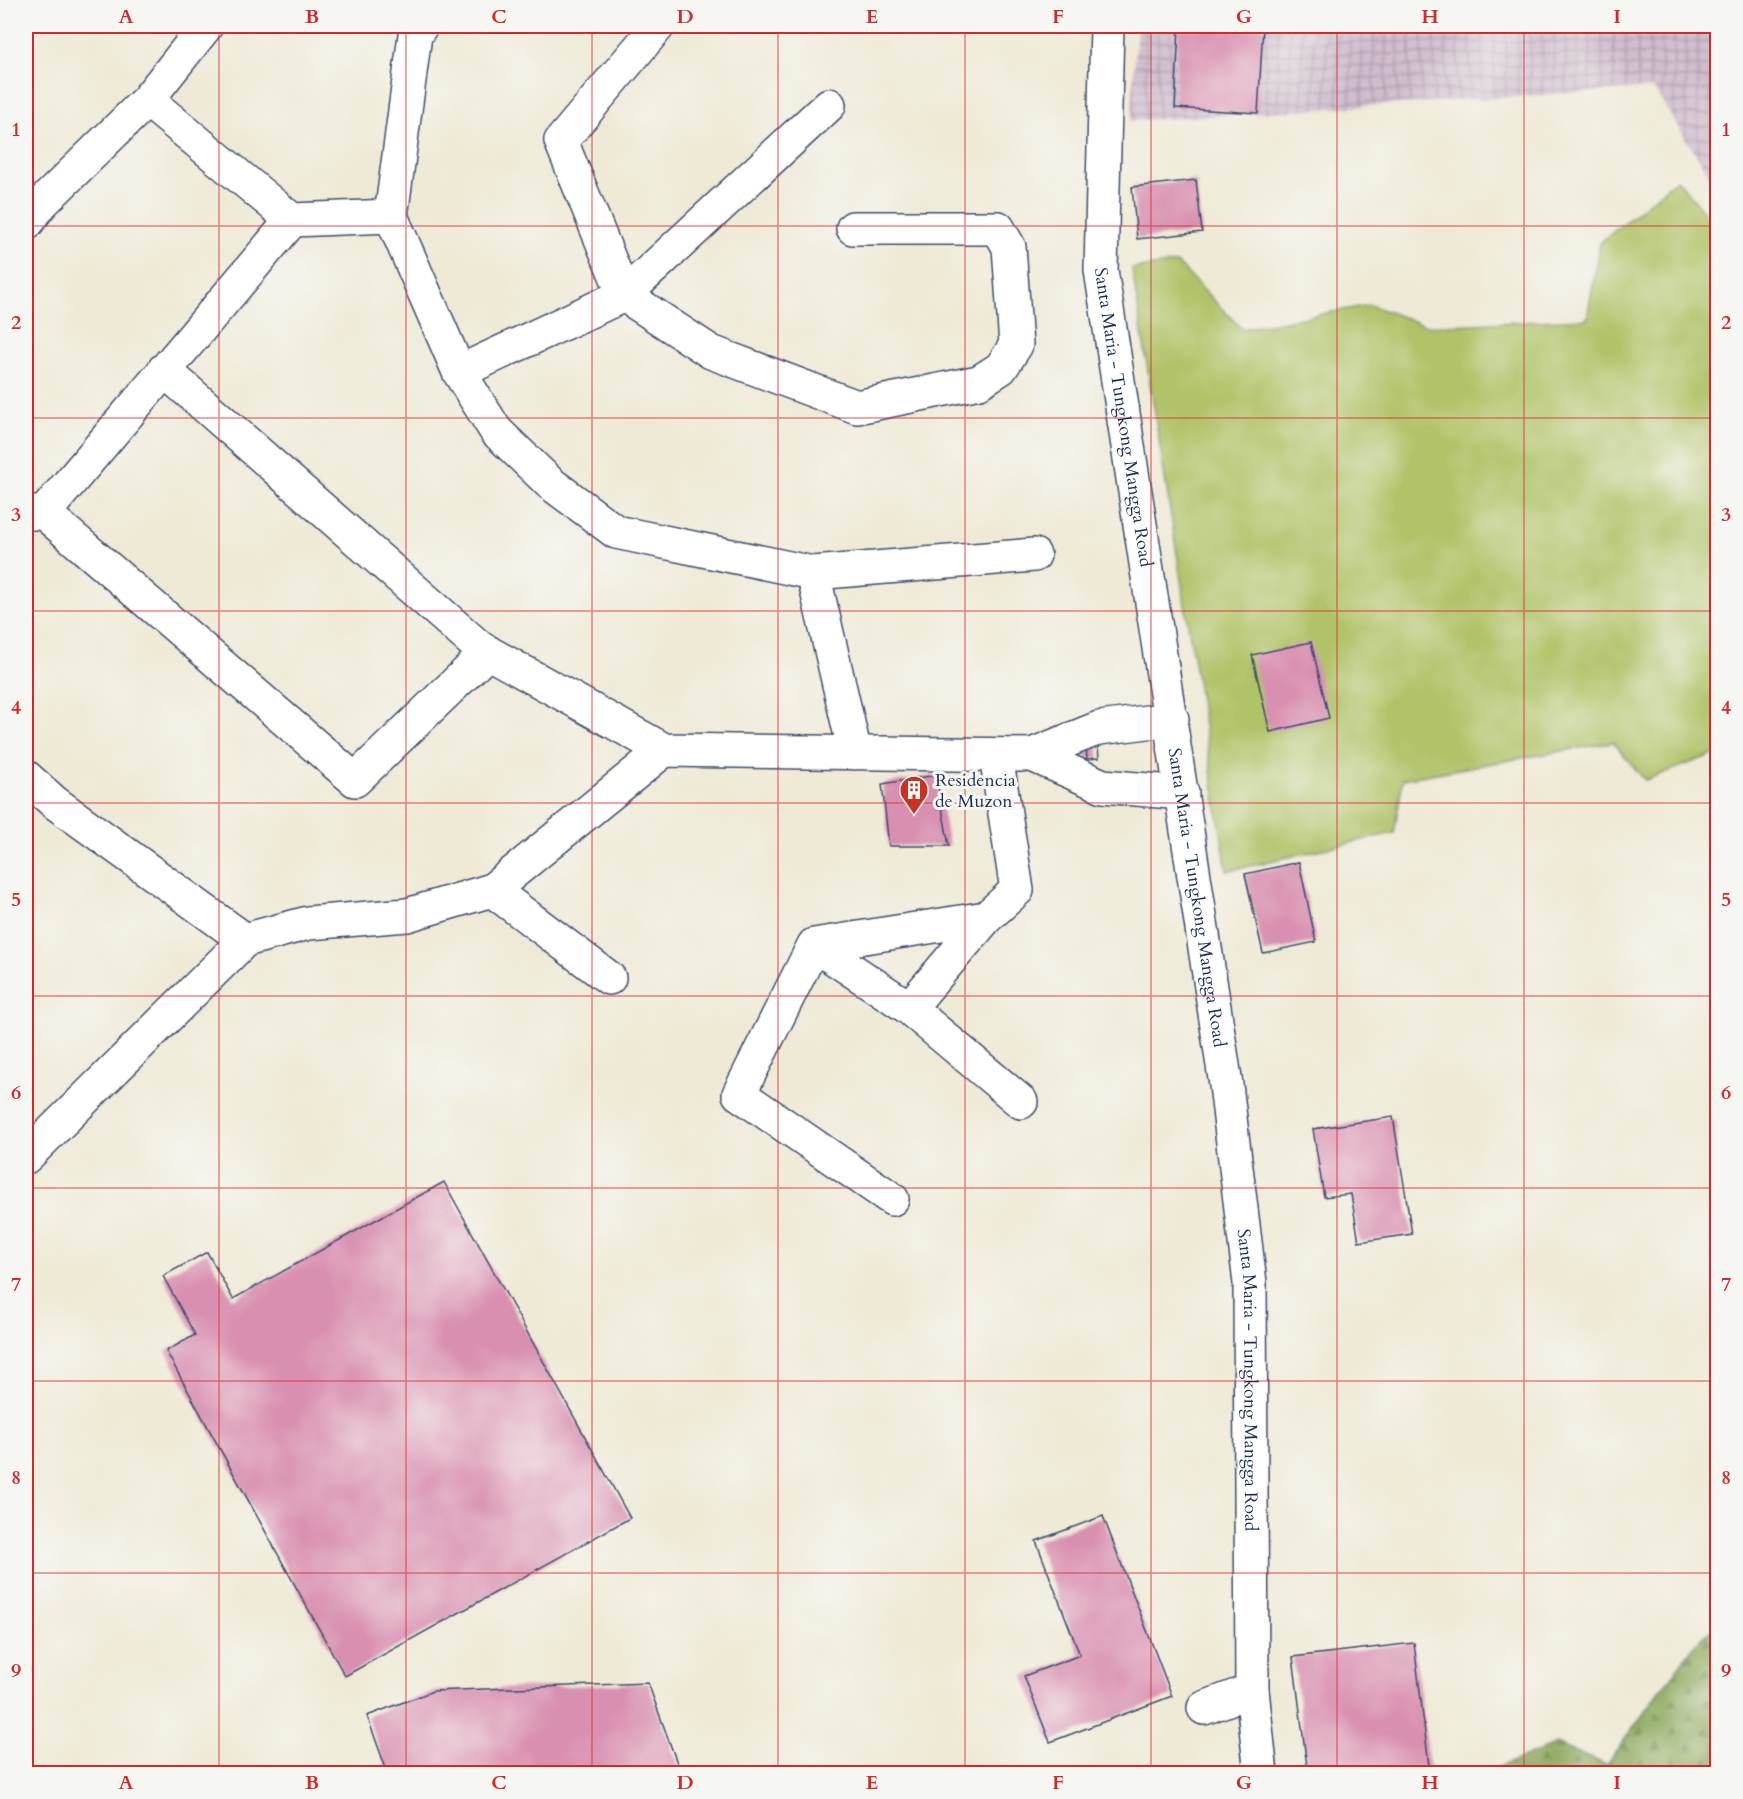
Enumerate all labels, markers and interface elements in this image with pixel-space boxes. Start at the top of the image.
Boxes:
text: A [118,3,134,30]
text: B [305,3,319,30]
text: C [491,3,507,30]
text: D [676,3,694,30]
text: E [866,3,878,30]
text: F [1052,3,1064,30]
text: G [1236,3,1252,30]
text: H [1421,3,1439,30]
text: I [1613,3,1621,30]
text: 1 [11,116,21,143]
text: 1 [1721,116,1731,143]
street label: Santa Maria - Tungkong Mangga Road [1088,266,1158,569]
text: 2 [11,309,21,336]
text: 2 [1721,309,1731,336]
text: 3 [11,501,21,528]
text: 3 [1721,501,1731,528]
text: 4 [11,694,21,721]
text: 4 [1721,694,1731,721]
street label: Santa Maria - Tungkong Mangga Road [1161,746,1232,1050]
place label: Residencia de Muzon [935,768,1016,814]
building icon: Residencia de Muzon [898,774,930,816]
text: 5 [11,886,21,913]
text: 5 [1721,886,1731,913]
text: 6 [11,1079,21,1106]
text: 6 [1721,1079,1731,1106]
street label: Santa Maria - Tungkong Mangga Road [1231,1228,1263,1532]
text: 7 [11,1271,21,1298]
text: 7 [1721,1271,1731,1298]
text: 8 [11,1464,21,1491]
text: 8 [1721,1464,1731,1491]
text: 9 [11,1657,21,1684]
text: 9 [1721,1657,1731,1684]
text: A [118,1769,134,1796]
text: B [305,1769,319,1796]
text: C [491,1769,507,1796]
text: D [676,1769,694,1796]
text: E [866,1769,878,1796]
text: F [1052,1769,1064,1796]
text: G [1236,1769,1252,1796]
text: H [1421,1769,1439,1796]
text: I [1613,1769,1621,1796]

